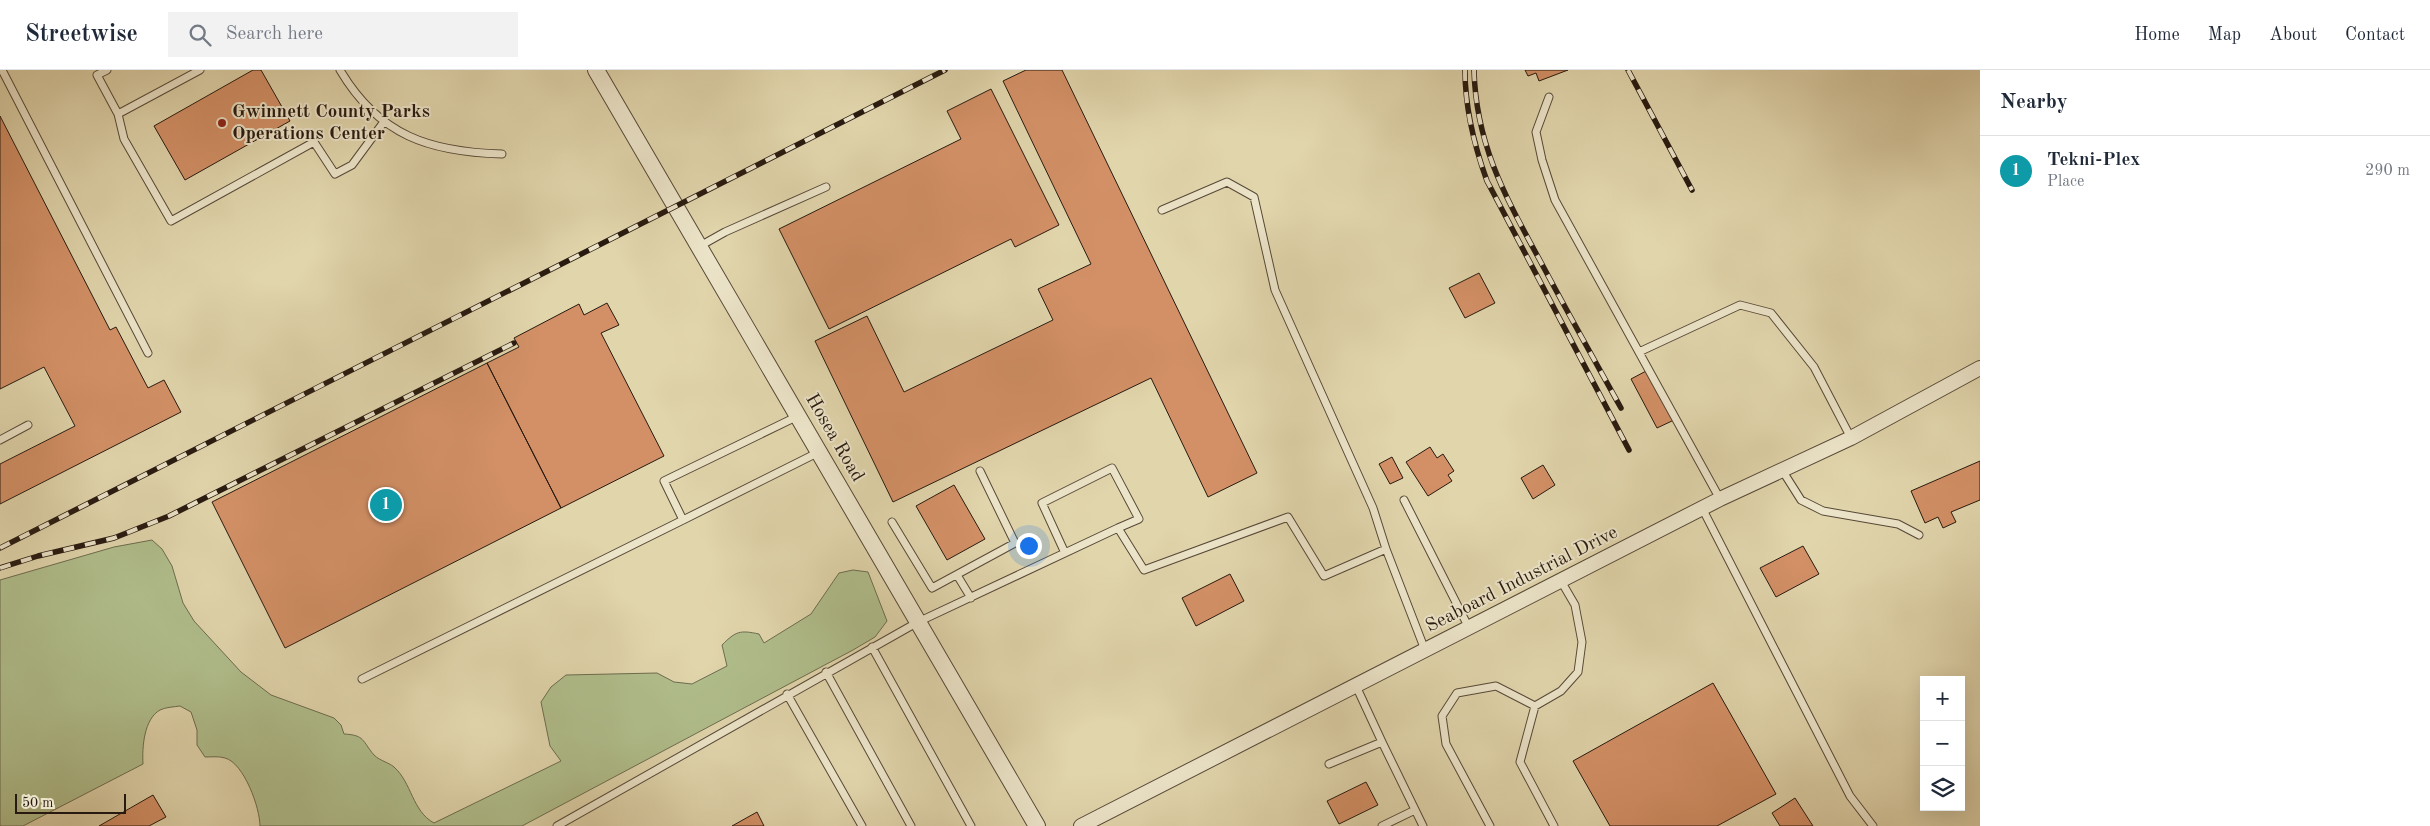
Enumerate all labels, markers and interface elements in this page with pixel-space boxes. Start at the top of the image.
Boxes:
search box [168,12,518,57]
icon: search [186,21,214,49]
text: Streetwise [25,23,138,47]
text: Search here [226,25,323,44]
text: Home [2134,26,2180,44]
text: Map [2208,26,2241,44]
text: About [2269,26,2317,44]
text: Contact [2345,26,2405,44]
text: Nearby [2000,92,2068,113]
place label: Gwinnett County Parks Operations Center [232,103,430,144]
marker: Gwinnett County Parks Operations Center [216,117,228,129]
text: Tekni-Plex [2047,151,2140,170]
text: 1 [2011,163,2021,179]
text: 290 m [2365,163,2410,179]
text: Place [2047,174,2084,190]
street label: Hosea Road [801,391,867,485]
pin: 1 [370,486,402,524]
street label: Seaboard Industrial Drive [1423,523,1621,637]
your location [1016,533,1042,559]
map controls [1920,676,1965,811]
button: + [1920,676,1965,721]
button: − [1920,721,1965,766]
button: layers [1920,766,1965,811]
scale bar [15,791,126,814]
text: 50 m [22,796,53,810]

